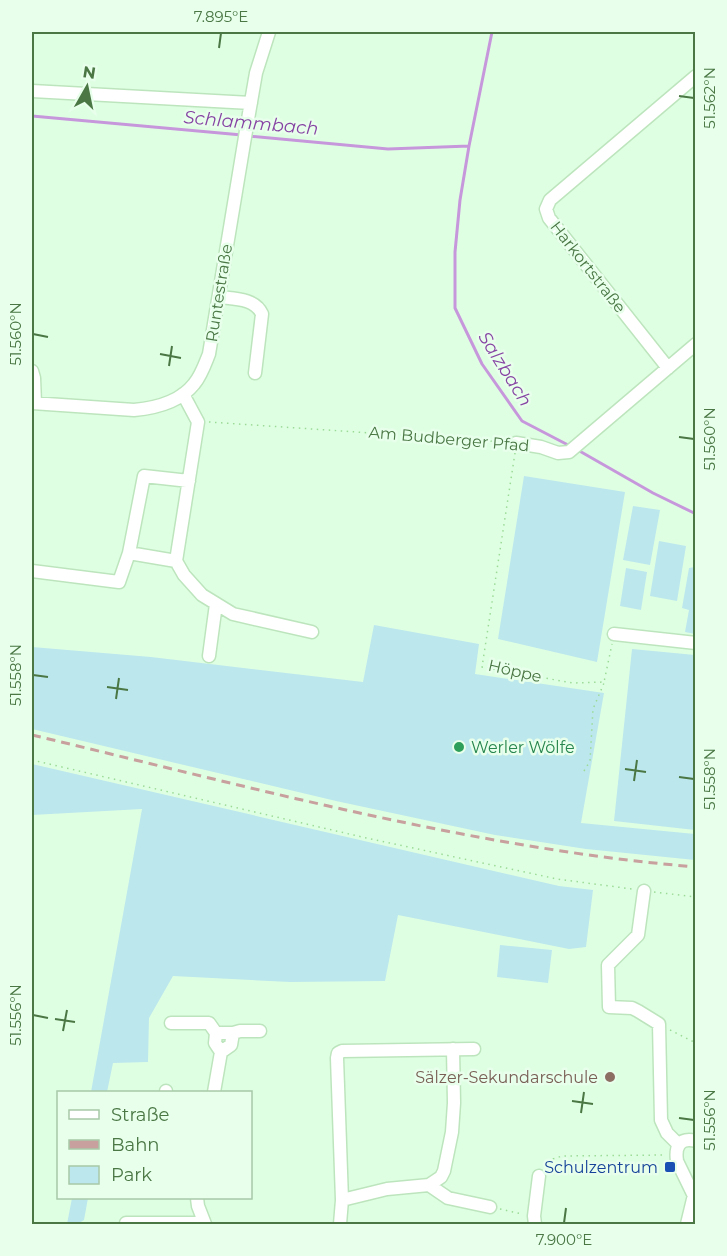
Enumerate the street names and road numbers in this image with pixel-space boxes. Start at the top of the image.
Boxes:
street label: Harkortstraße [546,217,630,317]
street label: Runtestraße [202,243,236,343]
street label: Am Budberger Pfad [368,423,530,455]
street label: Höppe [486,656,544,686]

